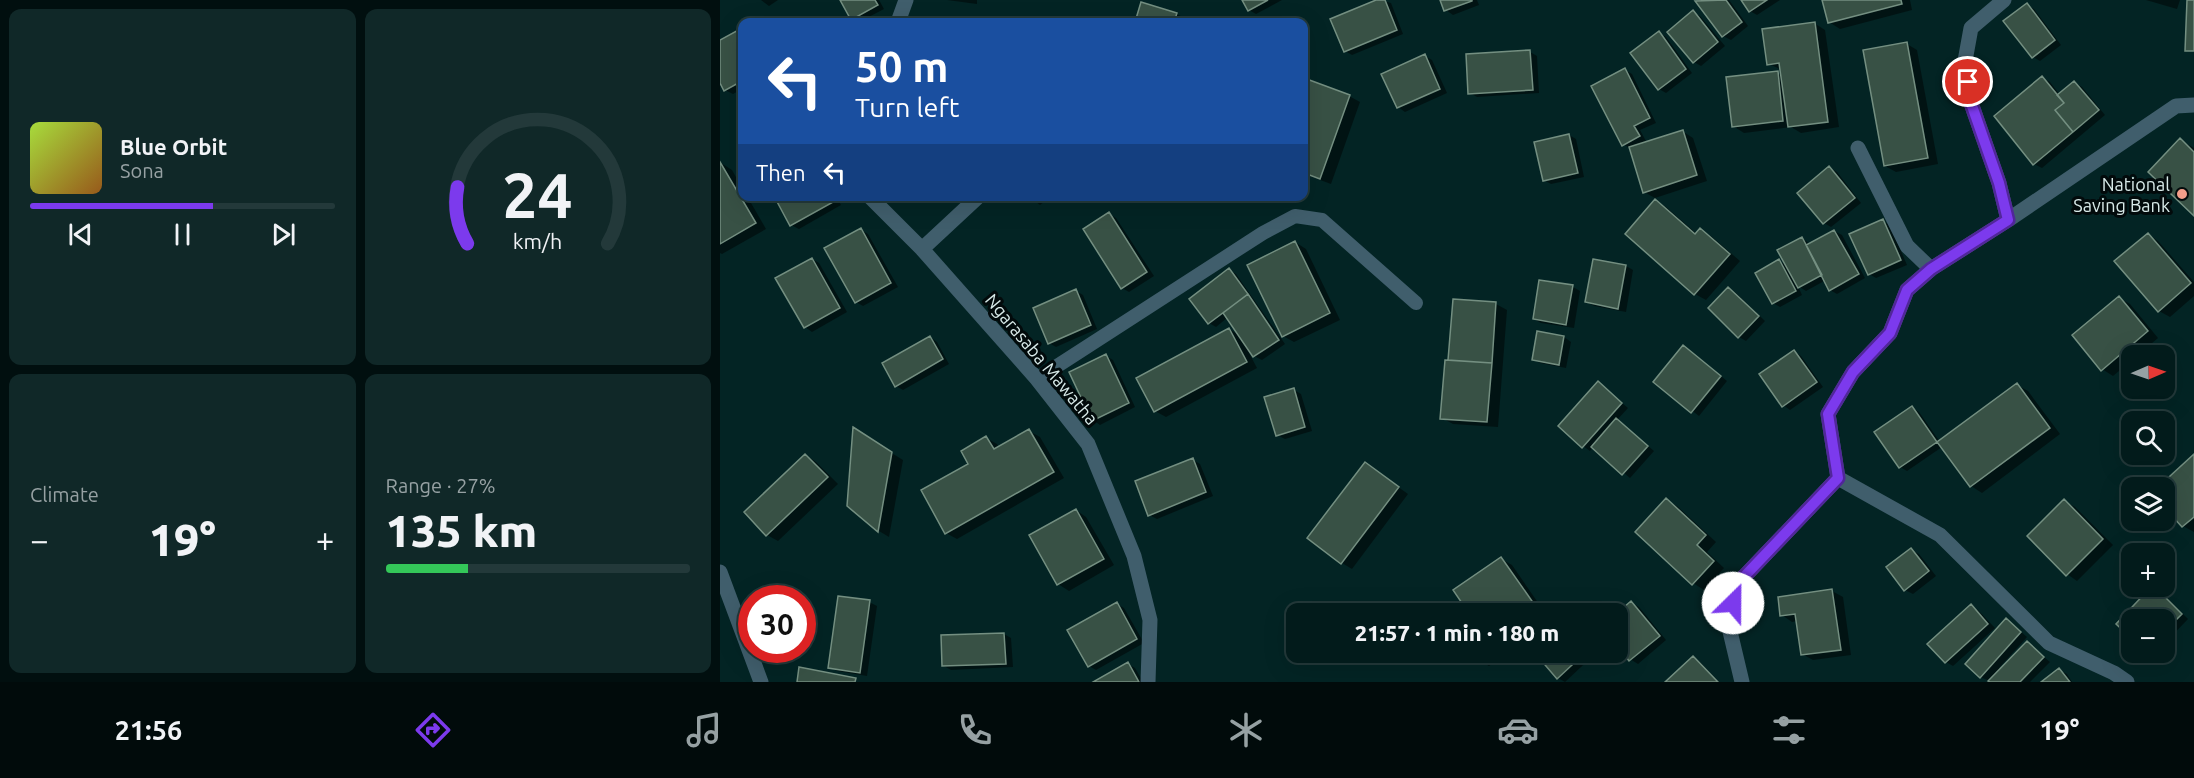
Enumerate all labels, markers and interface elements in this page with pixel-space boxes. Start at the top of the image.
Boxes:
icon: left [756,42,834,120]
text: 50 m [855,43,949,90]
pin [1942,56,1993,107]
icon: arrive [1951,65,1984,98]
text: Turn left [855,92,959,122]
text: Blue Orbit [120,134,227,159]
icon: left [818,156,851,189]
text: Sona [120,159,164,182]
text: 24 [503,160,573,230]
text: Then [756,160,806,185]
place label: National Saving Bank [2073,174,2170,215]
marker: National Saving Bank [2175,187,2189,201]
icon: previous [64,218,97,251]
icon: pause [166,218,199,251]
icon: next [267,218,300,251]
text: km/h [513,229,562,253]
street label: Ngarasaba Mawatha [982,290,1102,428]
north arrow [2121,345,2175,399]
map controls [2121,345,2175,663]
button: search [2121,411,2175,465]
text: Range · 27% [386,474,496,497]
button: layers [2121,477,2175,531]
text: Climate [30,483,99,506]
text: 135 km [386,505,537,556]
text: 19° [149,514,216,565]
text: − [30,521,49,558]
text: + [316,521,334,558]
button: + [2121,543,2175,597]
position arrow [1701,571,1765,635]
speed limit sign: 30 [738,585,816,663]
button: − [2121,609,2175,663]
text: 21:57 · 1 min · 180 m [1355,620,1559,645]
icon: directions [412,709,454,751]
icon: music [683,709,725,751]
icon: phone [954,709,996,751]
icon: climate [1225,709,1267,751]
icon: car [1497,709,1539,751]
icon: filters [1768,709,1810,751]
text: 21:56 [115,715,182,745]
text: 19° [2039,715,2079,745]

